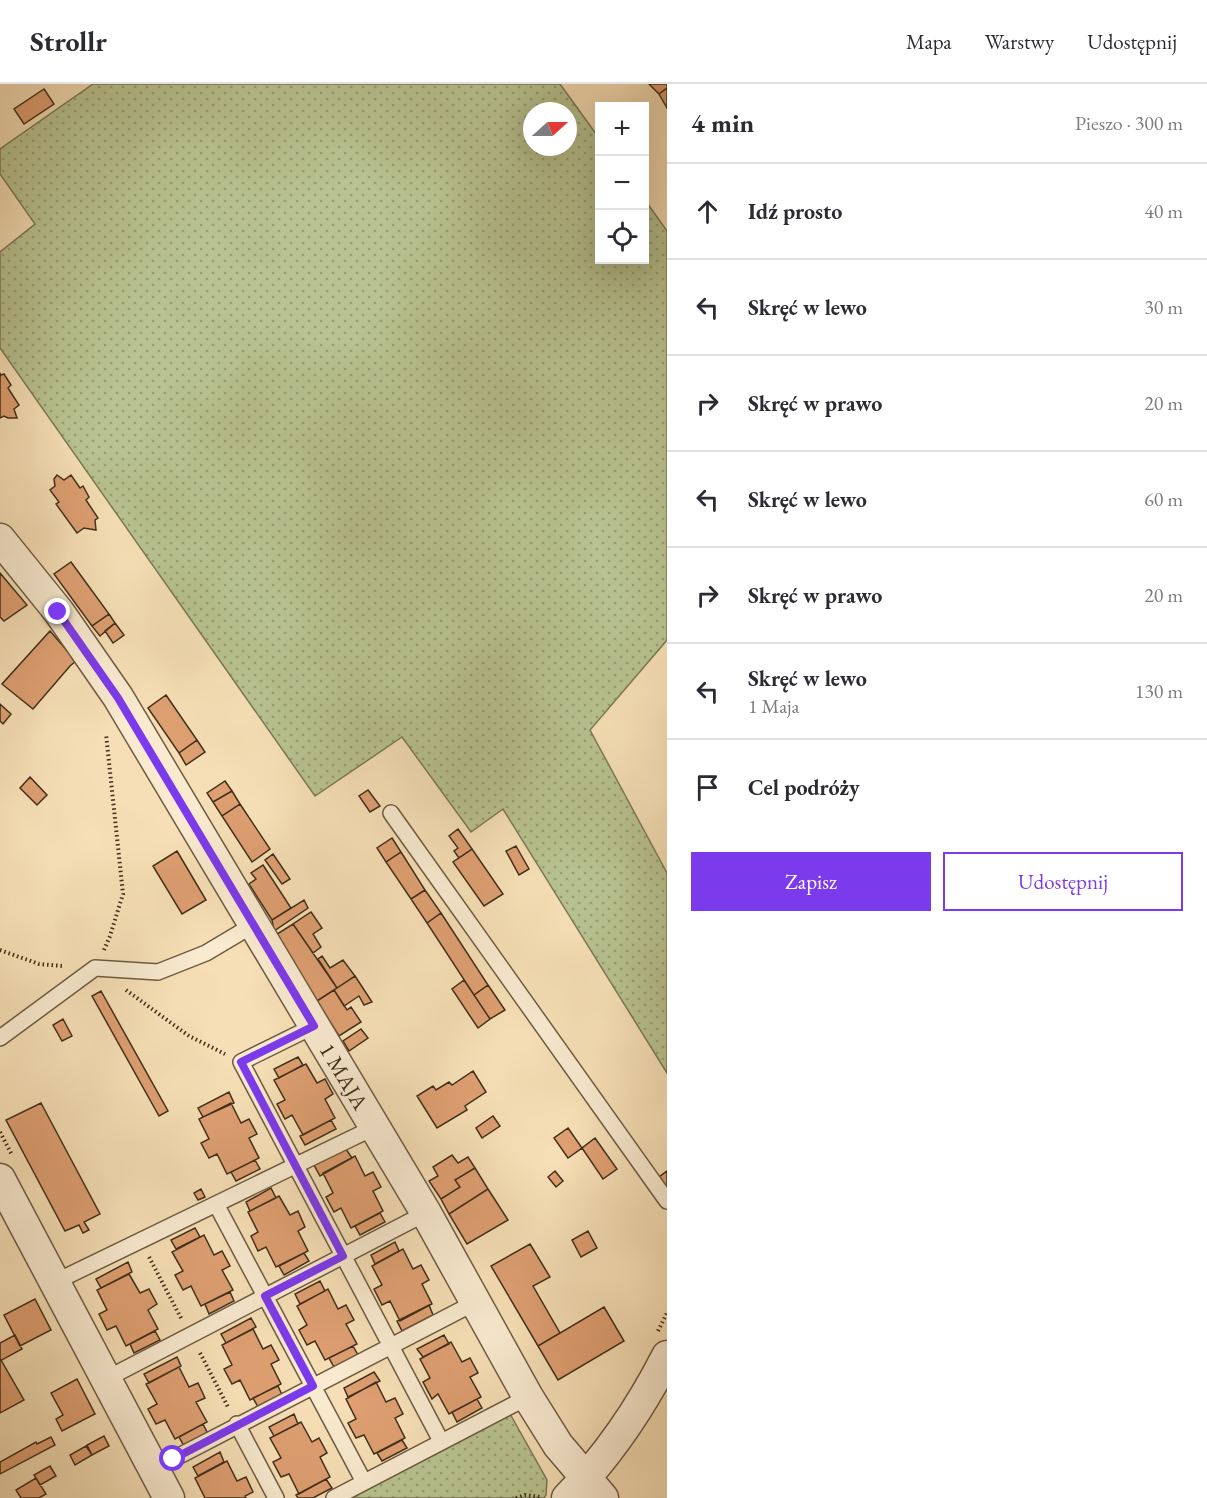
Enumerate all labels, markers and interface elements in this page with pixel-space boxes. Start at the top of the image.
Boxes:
text: Strollr [30,23,107,59]
text: Mapa [906,28,952,55]
text: Warstwy [985,28,1054,55]
text: Udostępnij [1087,28,1177,55]
north arrow [523,102,577,156]
map controls [595,102,649,264]
button: + [595,102,649,156]
text: 4 min [691,106,754,140]
text: Pieszo · 300 m [1075,110,1183,136]
button: − [595,156,649,210]
icon: ahead [691,195,724,228]
text: Idź prosto [748,197,842,226]
text: 40 m [1144,198,1183,224]
button: locate [595,210,649,264]
icon: left [691,291,724,324]
text: Skręć w lewo [748,293,867,322]
text: 30 m [1144,294,1183,320]
icon: right [691,387,724,420]
text: Skręć w prawo [748,389,882,418]
text: 20 m [1144,390,1183,416]
icon: left [691,483,724,516]
text: Skręć w lewo [748,485,867,514]
text: 60 m [1144,486,1183,512]
icon: right [691,579,724,612]
text: Skręć w prawo [748,581,882,610]
text: 20 m [1144,582,1183,608]
route end [44,598,70,624]
text: Skręć w lewo [748,664,867,693]
icon: left [691,675,724,708]
text: 130 m [1135,678,1183,704]
text: 1 Maja [748,693,800,719]
icon: arrive [691,771,724,804]
text: Cel podróży [748,773,860,802]
button: Zapisz [691,852,931,911]
button: Udostępnij [943,852,1183,911]
street label: 1 MAJA [313,1038,375,1116]
route start [159,1445,185,1471]

